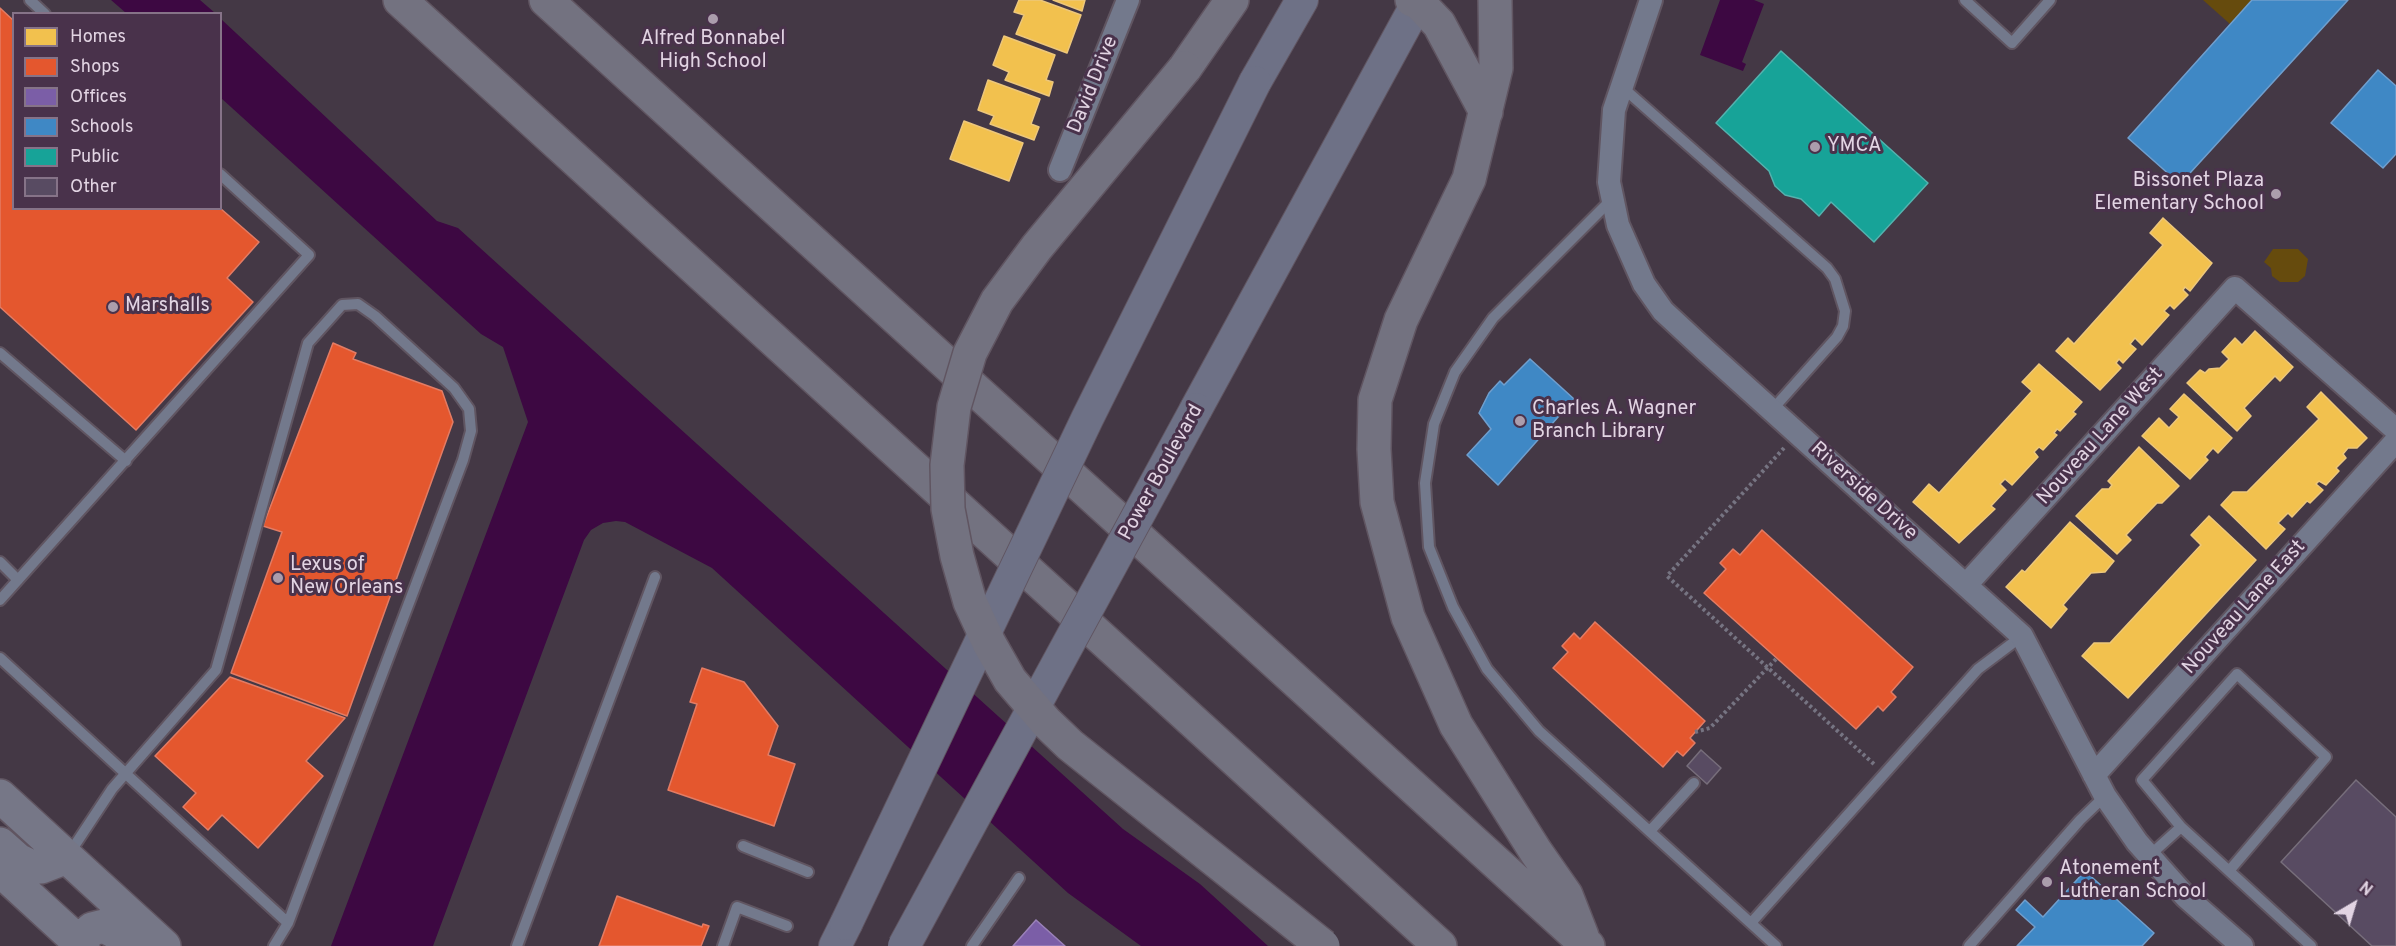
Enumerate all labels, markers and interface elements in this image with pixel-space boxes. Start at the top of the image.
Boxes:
legend [12,12,222,210]
marker: Alfred Bonnabel High School [706,12,720,26]
text: Homes [70,26,126,49]
place label: Alfred Bonnabel High School [640,28,786,75]
street label: David Drive [1064,33,1124,137]
text: Shops [70,56,120,79]
text: Offices [70,86,127,109]
text: Schools [70,116,133,139]
place label: YMCA [1827,135,1882,159]
marker: YMCA [1808,140,1822,154]
text: Public [70,146,120,169]
place label: Bissonet Plaza Elementary School [2094,170,2264,217]
text: Other [70,176,117,199]
marker: Bissonet Plaza Elementary School [2269,187,2283,201]
place label: Marshalls [125,295,210,319]
marker: Marshalls [106,300,120,314]
street label: Nouveau Lane West [2033,363,2169,511]
place label: Charles A. Wagner Branch Library [1532,398,1696,445]
street label: Power Boulevard [1115,401,1209,545]
marker: Charles A. Wagner Branch Library [1513,414,1527,428]
street label: Riverside Drive [1805,438,1921,546]
street label: Nouveau Lane East [2178,536,2312,680]
place label: Lexus of New Orleans [290,554,403,601]
marker: Lexus of New Orleans [271,571,285,585]
place label: Atonement Lutheran School [2059,858,2206,905]
north arrow [2324,874,2384,934]
marker: Atonement Lutheran School [2040,875,2054,889]
text: N [2354,878,2376,901]

